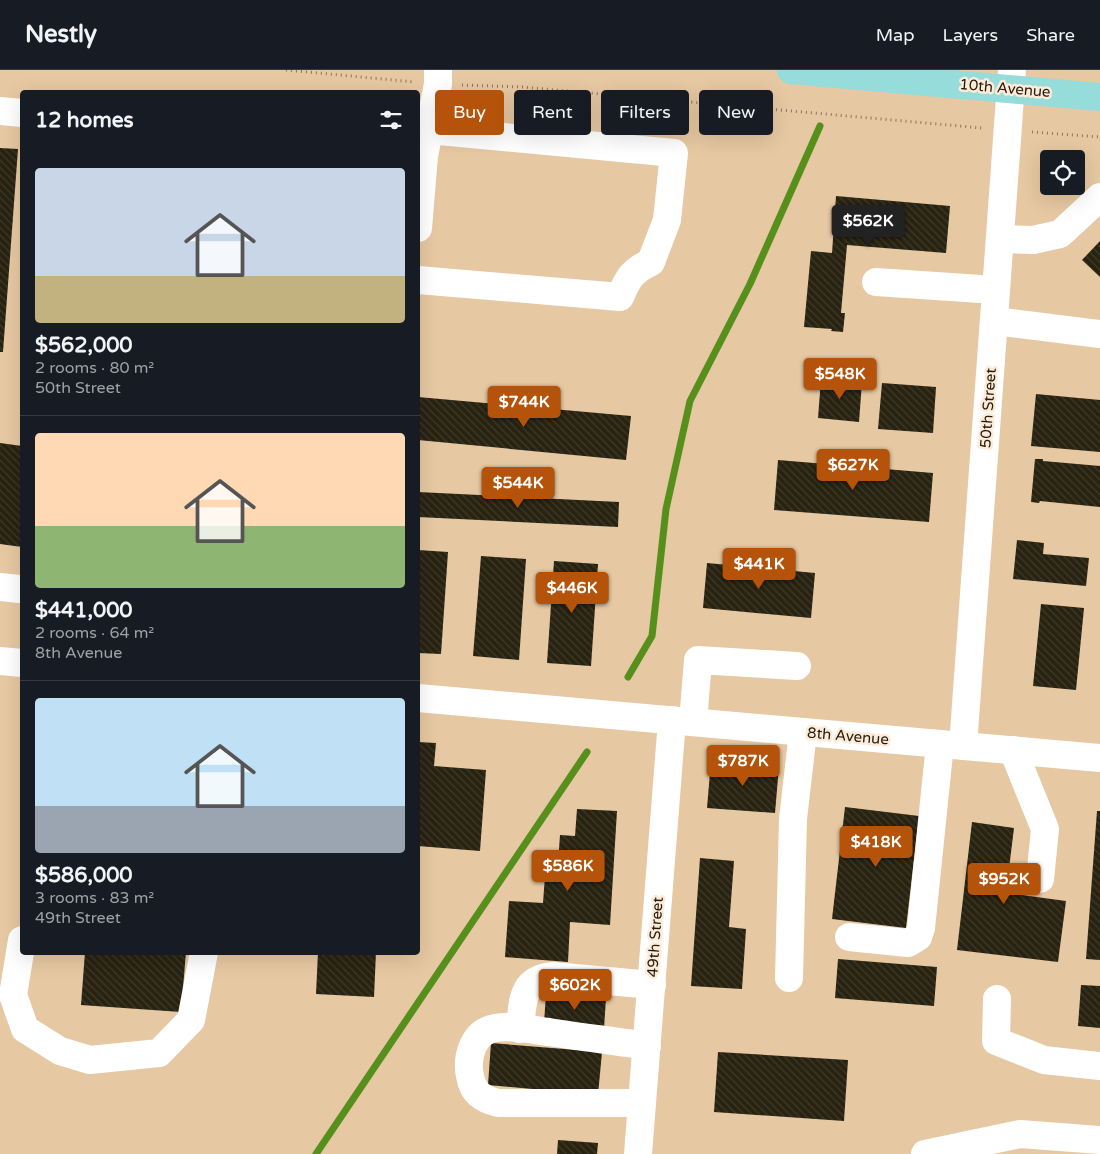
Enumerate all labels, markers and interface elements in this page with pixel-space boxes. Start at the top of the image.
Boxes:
text: Nestly [25,20,97,49]
text: Map [876,24,915,46]
text: Layers [943,24,998,46]
text: Share [1026,24,1075,46]
street label: 10th Avenue [959,75,1051,101]
chip: Buy [435,90,504,135]
chip: Rent [514,90,591,135]
chip: Filters [601,90,689,135]
chip: New [699,90,773,135]
icon: filters [377,106,405,134]
text: 12 homes [35,108,134,133]
map controls [1040,150,1085,195]
button: locate [1040,150,1085,195]
icon: home [175,200,265,290]
pin: $562K [833,204,903,247]
text: $562K [843,211,893,231]
text: $562,000 [35,333,133,358]
text: 2 rooms · 80 m² [35,358,154,378]
pin: $548K [805,358,875,400]
text: $548K [815,364,865,384]
street label: 50th Street [976,367,1000,449]
text: 50th Street [35,378,121,398]
pin: $744K [489,386,559,428]
text: $744K [499,392,549,412]
pin: $627K [818,448,888,491]
text: $627K [828,455,878,475]
icon: home [175,466,265,556]
pin: $544K [483,466,553,509]
text: $544K [493,473,543,493]
pin: $441K [724,548,794,590]
text: $441K [734,554,784,574]
pin: $446K [537,572,607,614]
text: $446K [547,578,597,598]
text: $441,000 [35,598,133,623]
text: 2 rooms · 64 m² [35,623,154,643]
text: 8th Avenue [35,643,122,663]
street label: 8th Avenue [806,723,890,749]
icon: home [175,731,265,821]
pin: $787K [708,744,778,787]
text: $787K [718,751,768,771]
pin: $418K [841,826,911,868]
text: $418K [851,832,901,852]
pin: $586K [533,850,603,892]
text: $586K [543,856,593,876]
pin: $952K [969,862,1039,905]
text: $586,000 [35,863,133,888]
text: $952K [979,869,1029,889]
text: 3 rooms · 83 m² [35,888,154,908]
street label: 49th Street [643,896,667,978]
text: 49th Street [35,908,121,928]
pin: $602K [540,968,610,1011]
text: $602K [550,975,600,995]

